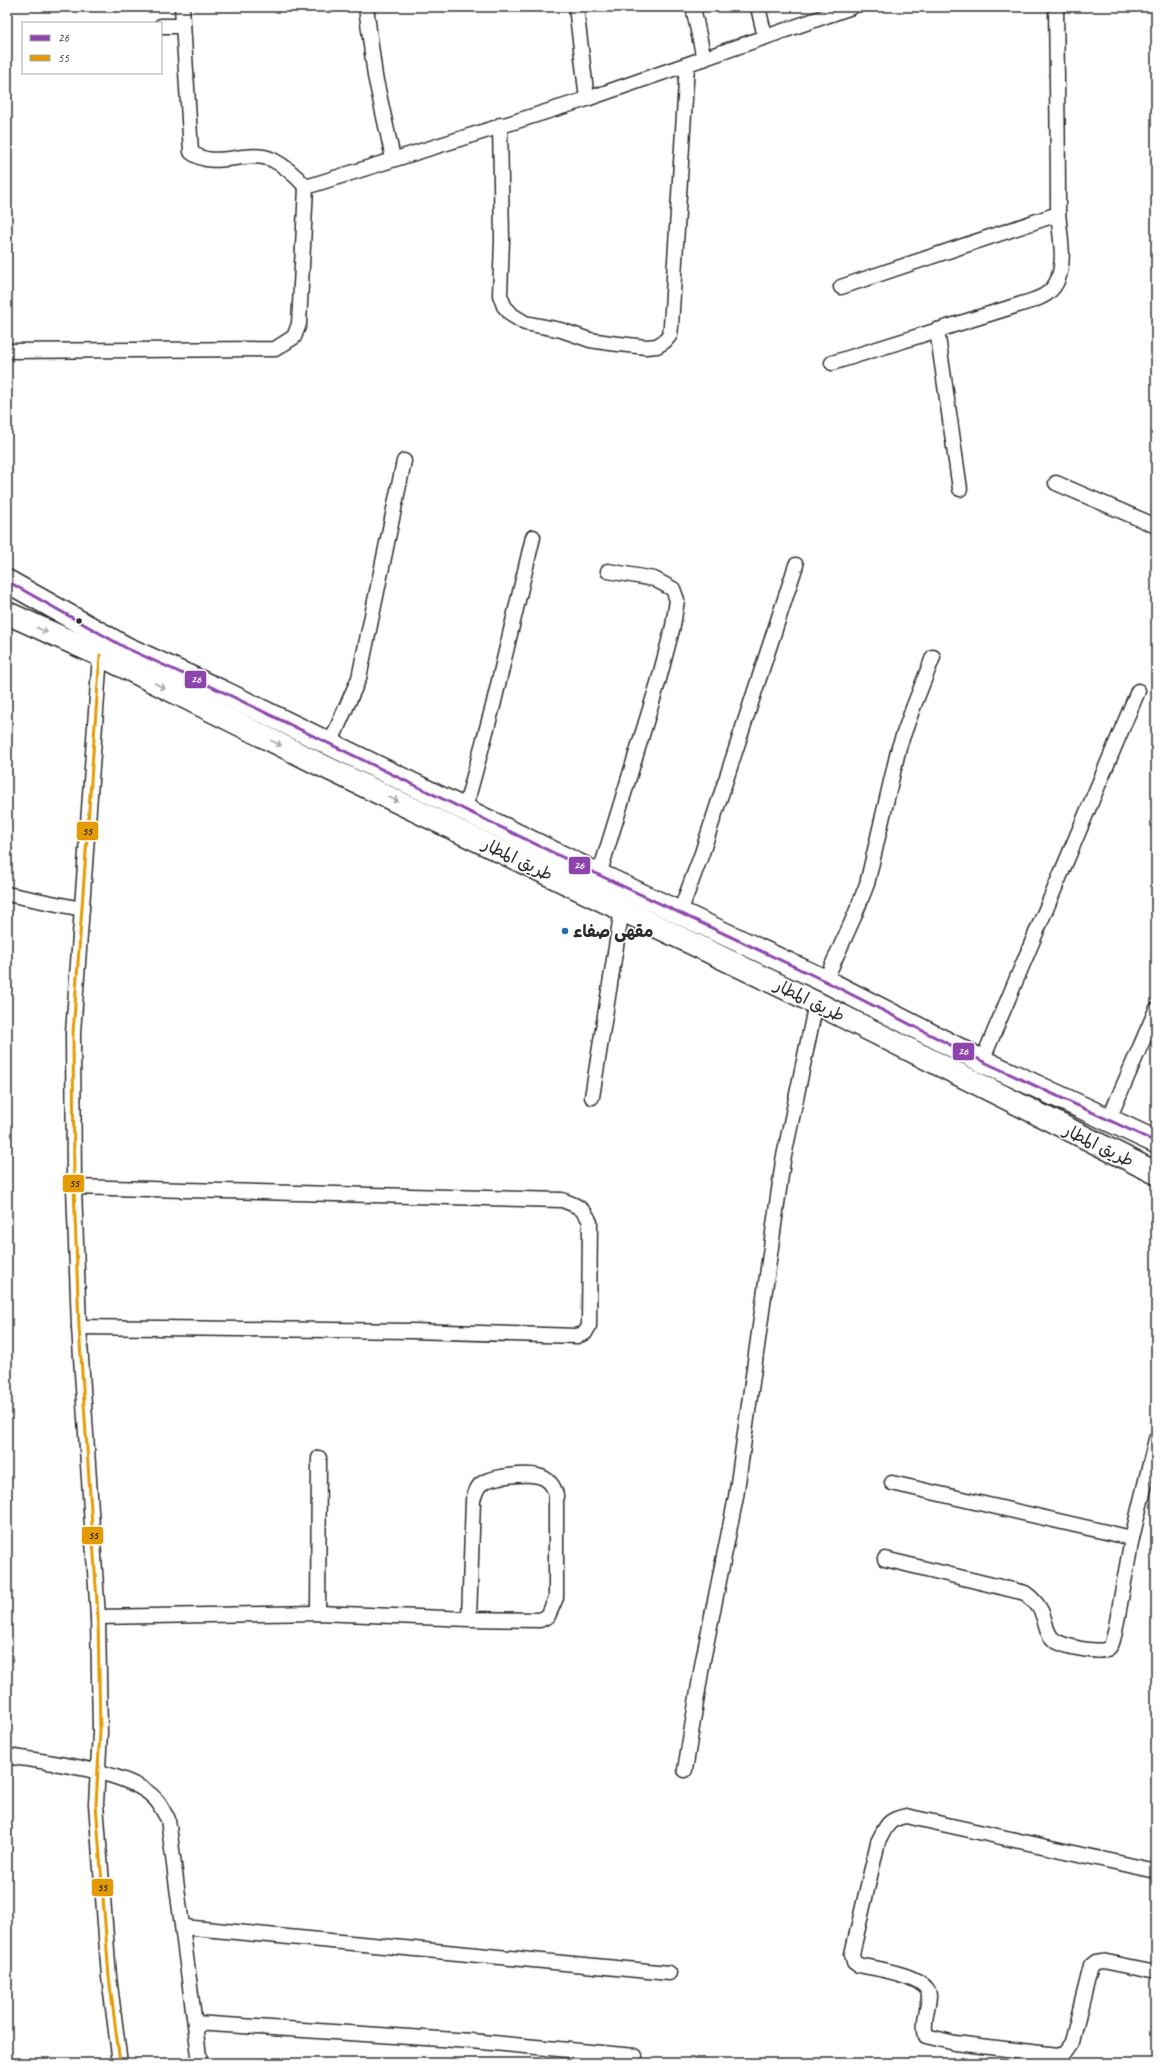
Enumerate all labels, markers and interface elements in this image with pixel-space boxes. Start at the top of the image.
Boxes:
legend [22,22,162,74]
text: 26 [58,30,69,46]
text: 55 [58,50,69,66]
unlabelled marker [74,616,84,626]
one-way arrow [36,627,48,634]
line badge: 26 [184,670,207,689]
text: 26 [191,672,202,686]
one-way arrow [153,683,165,690]
one-way arrow [270,740,282,748]
one-way arrow [387,796,399,803]
line badge: 55 [76,821,99,841]
text: 55 [82,824,93,838]
street label: طريق المطار [477,833,556,885]
line badge: 26 [568,856,591,875]
text: 26 [574,858,585,872]
place label: مقهى صفاء [573,921,653,943]
marker: مقهى صفاء [560,926,570,936]
street label: طريق المطار [769,974,848,1026]
line badge: 26 [952,1042,975,1061]
text: 26 [958,1044,969,1058]
street label: طريق المطار [1058,1119,1137,1171]
line badge: 55 [62,1174,85,1193]
text: 55 [69,1176,80,1190]
line badge: 55 [81,1526,104,1545]
text: 55 [88,1528,99,1542]
line badge: 55 [91,1878,114,1897]
text: 55 [97,1880,108,1894]

